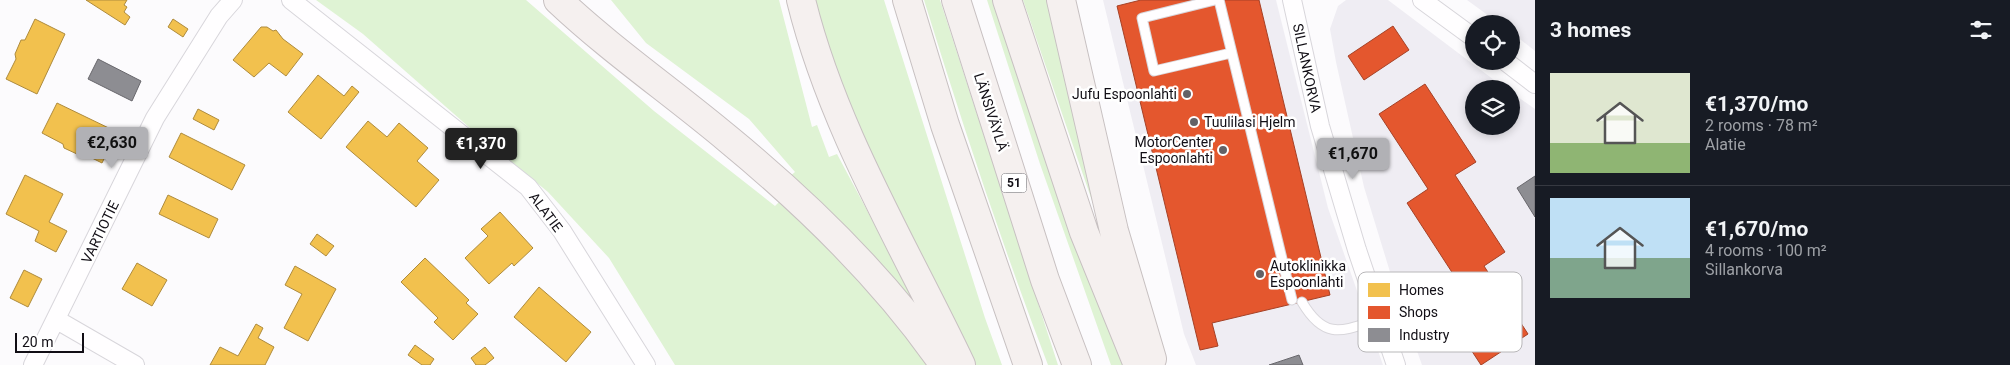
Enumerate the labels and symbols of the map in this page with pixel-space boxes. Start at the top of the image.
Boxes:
street label: SILLANKORVA [1290,22,1324,114]
street label: LÄNSIVÄYLÄ [971,71,1011,153]
place label: Jufu Espoonlahti [1072,86,1177,102]
marker: Jufu Espoonlahti [1181,88,1193,100]
place label: Tuulilasi Hjelm [1204,114,1296,130]
marker: Tuulilasi Hjelm [1188,116,1200,128]
pin: €2,630 [71,126,153,169]
pin: €1,370 [440,128,522,170]
place label: MotorCenter Espoonlahti [1135,134,1213,166]
pin: €1,670 [1312,138,1394,180]
marker: MotorCenter Espoonlahti [1217,144,1229,156]
road number: 51 [1002,174,1026,192]
street label: ALATIE [526,189,566,235]
street label: VARTIOTIE [78,198,122,266]
place label: Autoklinikka Espoonlahti [1270,258,1346,290]
marker: Autoklinikka Espoonlahti [1254,268,1266,280]
legend [1358,272,1522,352]
text: Homes [1399,282,1444,298]
text: Shops [1399,304,1438,320]
text: Industry [1399,327,1450,343]
scale bar [15,330,84,353]

